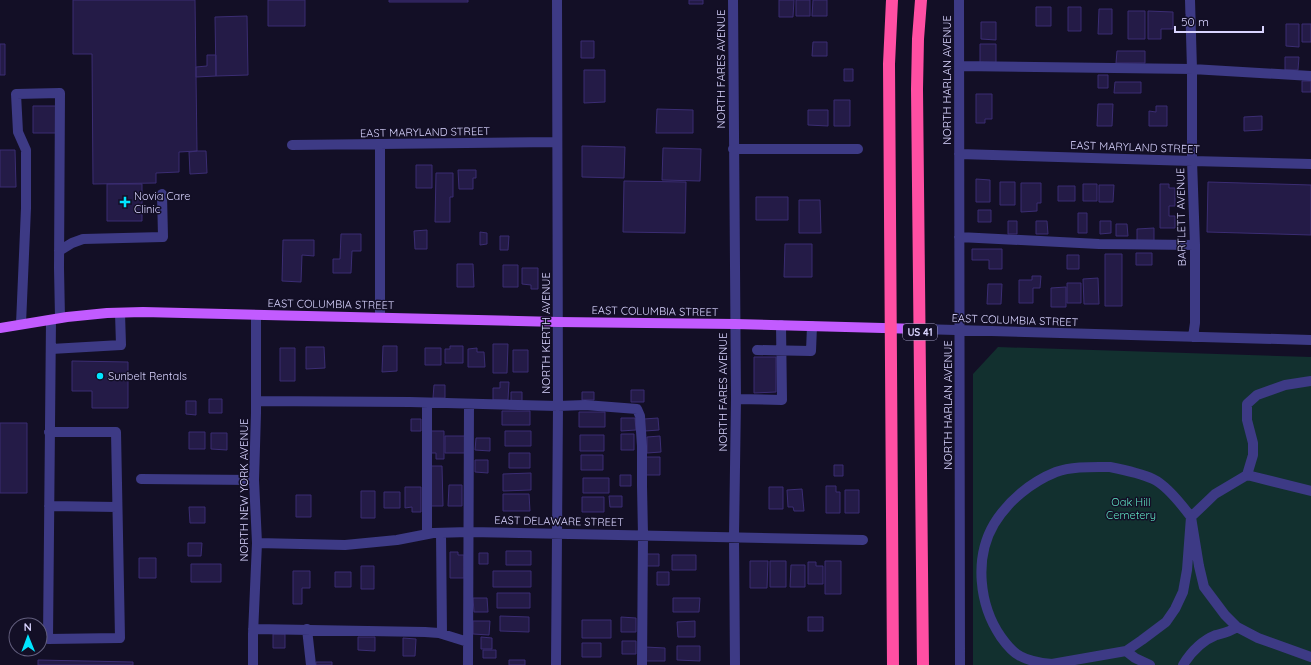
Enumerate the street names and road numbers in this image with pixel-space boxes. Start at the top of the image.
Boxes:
street label: NORTH FARES AVENUE [714,10,728,128]
street label: NORTH HARLAN AVENUE [940,15,954,145]
street label: EAST MARYLAND STREET [360,124,490,140]
street label: EAST MARYLAND STREET [1070,138,1201,156]
street label: BARTLETT AVENUE [1173,168,1189,266]
street label: NORTH KERTH AVENUE [539,272,553,394]
street label: EAST COLUMBIA STREET [268,296,395,312]
street label: EAST COLUMBIA STREET [592,303,719,319]
street label: EAST COLUMBIA STREET [951,311,1079,329]
road number: US 41 [903,324,937,340]
street label: NORTH FARES AVENUE [716,333,730,451]
street label: NORTH HARLAN AVENUE [941,340,955,470]
street label: NORTH NEW YORK AVENUE [237,419,251,561]
street label: EAST DELAWARE STREET [494,513,624,529]

